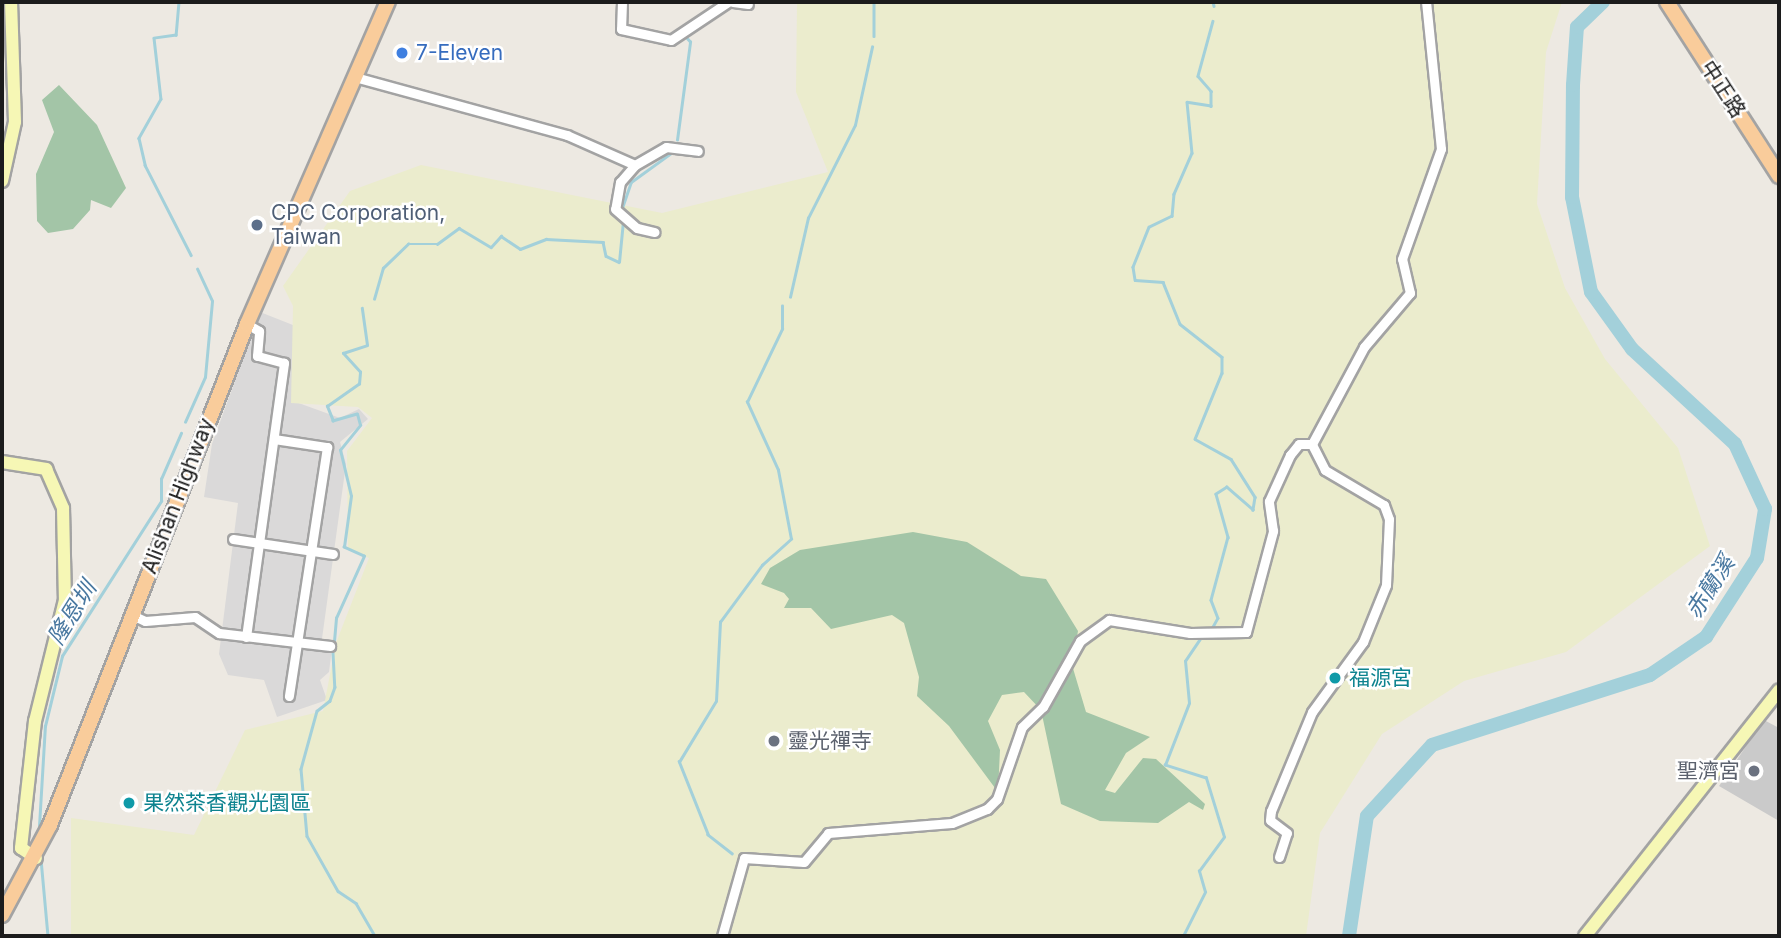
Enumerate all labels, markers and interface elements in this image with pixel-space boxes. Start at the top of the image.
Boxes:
place label: 7-Eleven [416,40,503,66]
marker: 7-Eleven [394,45,410,61]
street label: 中正路 [1695,56,1751,122]
place label: CPC Corporation, Taiwan [271,200,445,250]
marker: CPC Corporation, Taiwan [249,217,265,233]
street label: Alishan Highway [137,415,219,577]
water label: 赤蘭溪 [1680,551,1740,623]
water label: 隆恩圳 [42,576,102,650]
place label: 福源宮 [1349,665,1412,691]
marker: 福源宮 [1327,670,1343,686]
place label: 靈光禪寺 [788,728,872,754]
marker: 靈光禪寺 [766,733,782,749]
place label: 聖濟宮 [1677,758,1740,784]
marker: 聖濟宮 [1746,763,1762,779]
place label: 果然茶香觀光園區 [143,790,311,816]
marker: 果然茶香觀光園區 [121,795,137,811]

